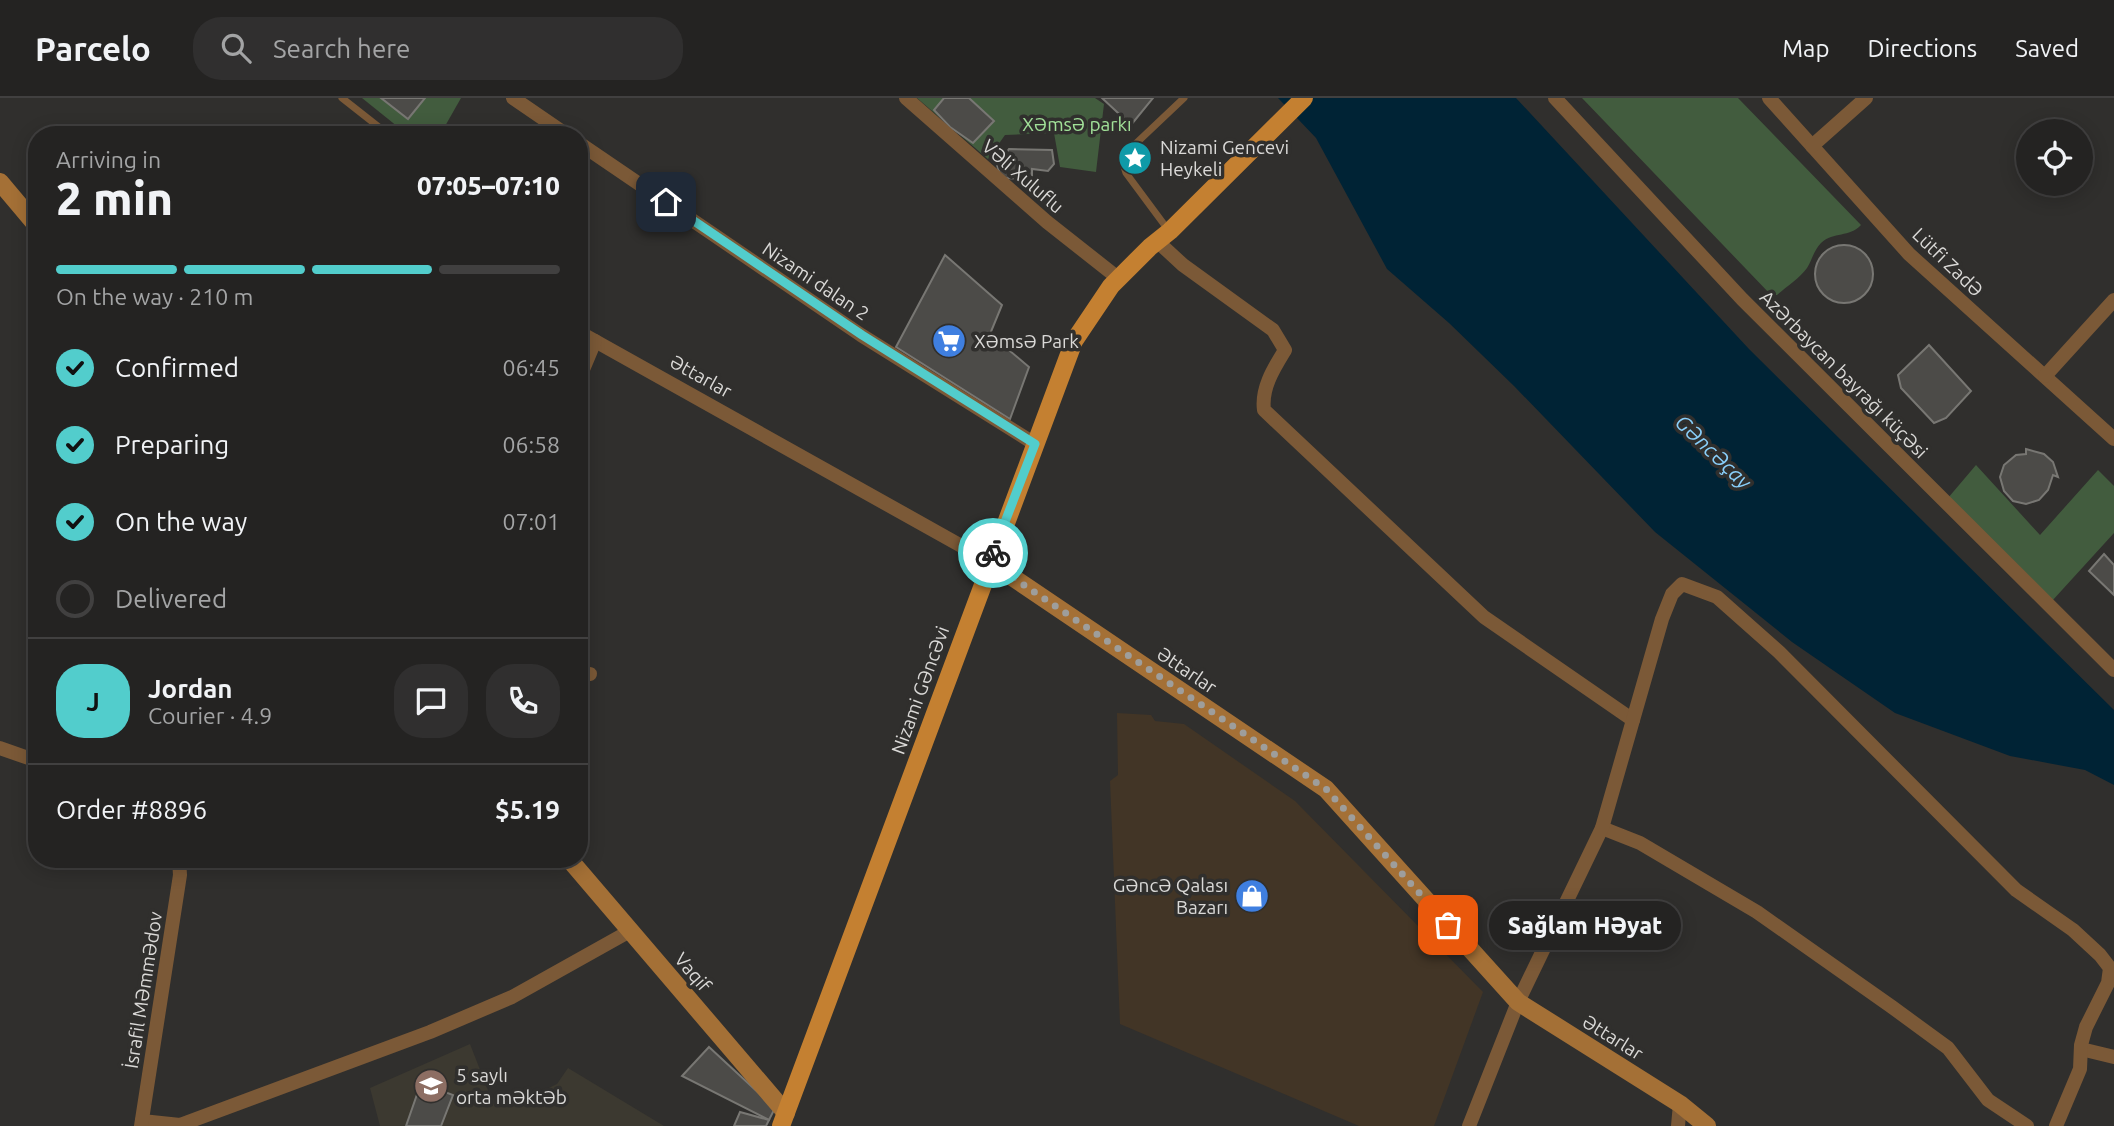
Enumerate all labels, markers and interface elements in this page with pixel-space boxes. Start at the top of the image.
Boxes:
search box [193,17,683,80]
icon: search [217,29,255,67]
text: Parcelo [35,30,151,67]
text: Search here [273,34,410,63]
text: Map [1782,35,1829,62]
text: Directions [1867,35,1977,62]
text: Saved [2015,35,2079,62]
park label: Xəmsə parkı [1022,113,1132,135]
map controls [2016,119,2093,196]
button: locate [2016,119,2093,196]
street label: Vəli Xuluflu [978,135,1068,217]
place label: Nizami Gencevi Heykeli [1160,136,1289,180]
place icon: Nizami Gencevi Heykeli [1116,139,1154,177]
text: Arriving in [56,147,161,172]
text: 07:05–07:10 [417,171,560,200]
text: 2 min [56,172,173,224]
pin [636,172,696,232]
icon: home [647,183,685,221]
street label: Lütfi Zadə [1908,223,1988,301]
street label: Nizami dalan 2 [759,237,873,325]
text: On the way · 210 m [56,284,253,309]
street label: Azərbaycan bayrağı küçəsi [1756,286,1932,462]
supermarket icon: Xəmsə Park [930,322,968,360]
place label: Xəmsə Park [974,330,1079,352]
icon: check [56,349,94,387]
street label: Əttarlar [666,350,736,402]
text: Confirmed [115,353,239,382]
text: 06:45 [502,355,560,380]
water label: Gəncəçay [1671,409,1757,494]
icon: check [56,426,94,464]
text: Preparing [115,430,229,459]
text: 06:58 [502,432,560,457]
icon: check [56,503,94,541]
text: On the way [115,507,247,536]
text: 07:01 [502,509,560,534]
courier [958,518,1028,588]
icon: bike [974,534,1012,572]
text: Delivered [115,584,227,613]
street label: Nizami Gəncəvi [887,623,953,757]
street label: Əttarlar [1153,642,1221,698]
button: chat [394,664,468,738]
button: phone [486,664,560,738]
text: Jordan [148,674,233,703]
text: J [86,687,100,716]
text: Courier · 4.9 [148,703,272,728]
text: Order #8896 [56,795,207,824]
text: $5.19 [495,795,560,824]
place label: Gəncə Qalası Bazarı [1113,874,1228,918]
shop icon: Gəncə Qalası Bazarı [1233,877,1271,915]
pin [1418,895,1478,955]
callout: Sağlam Həyat [1490,900,1682,950]
icon: bag [1429,906,1467,944]
street label: İsrafil Məmmədov [120,910,166,1070]
text: Sağlam Həyat [1508,913,1662,938]
street label: Vaqif [670,948,716,997]
street label: Əttarlar [1579,1010,1647,1064]
place label: 5 saylı orta məktəb [456,1064,567,1108]
school or university icon: 5 saylı orta məktəb [412,1067,450,1105]

